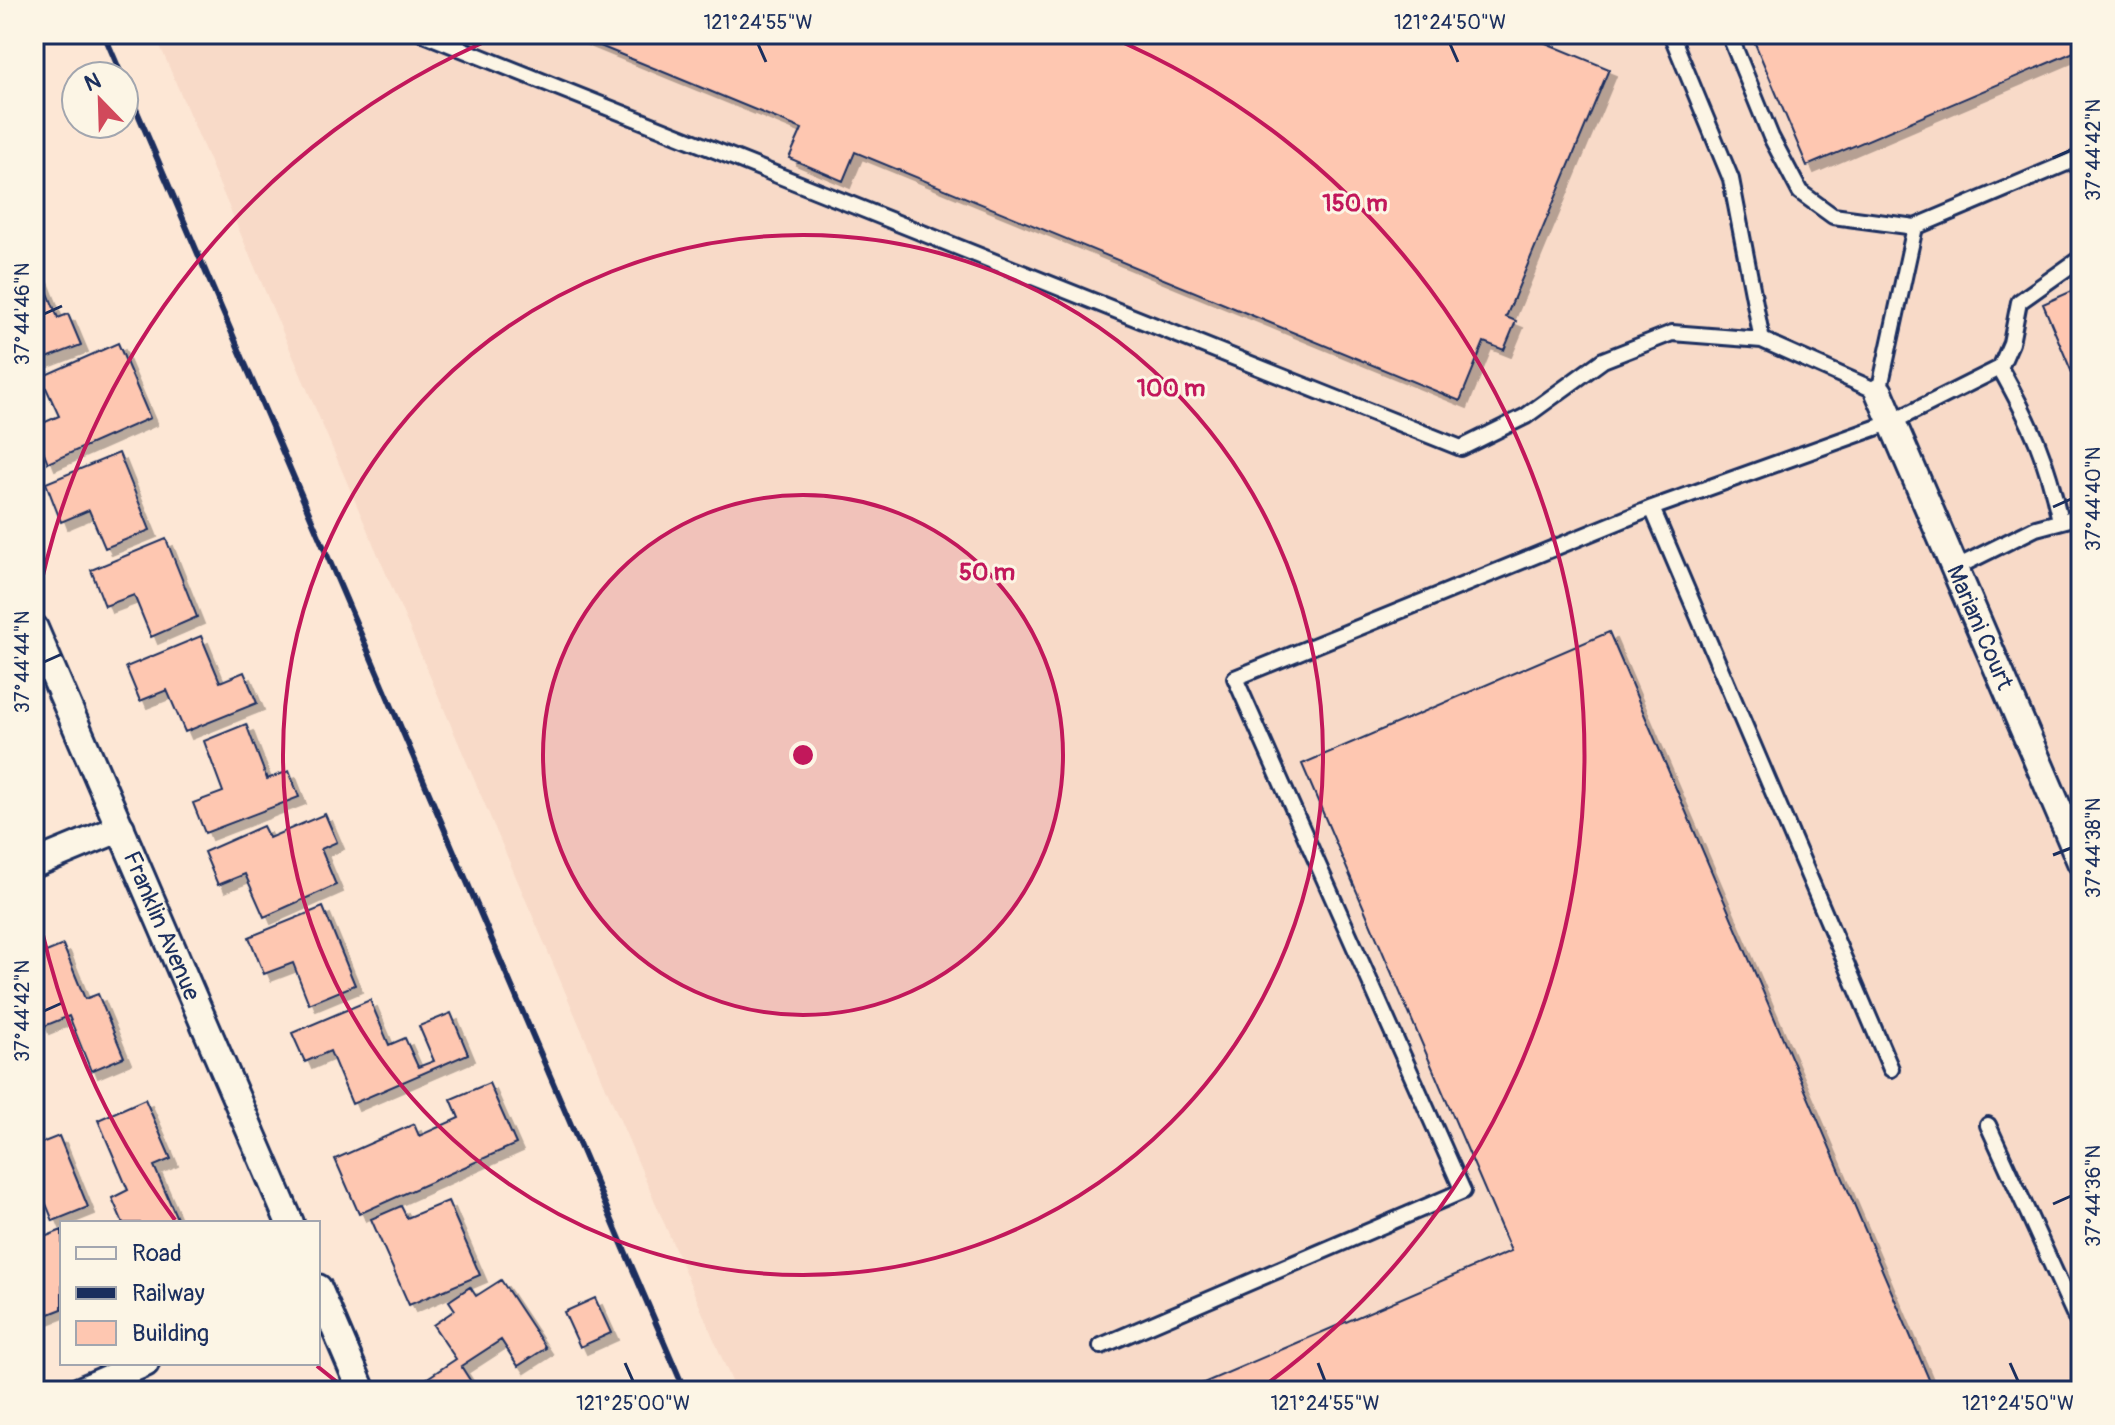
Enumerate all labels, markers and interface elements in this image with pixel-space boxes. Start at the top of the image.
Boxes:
text: 121°24'55"W [703,10,813,35]
text: 121°24'50"W [1394,10,1506,35]
north arrow [60,60,140,140]
text: N [80,67,105,98]
text: 37°44'42"N [2081,99,2106,201]
text: 150 m [1322,189,1388,218]
text: 37°44'46"N [10,263,35,365]
text: 100 m [1137,374,1205,403]
text: 37°44'40"N [2081,447,2106,551]
text: 50 m [959,558,1015,587]
street label: Mariani Court [1941,560,2020,694]
text: 37°44'44"N [10,611,35,713]
centre of rings [789,741,817,769]
text: 37°44'38"N [2081,798,2106,898]
street label: Franklin Avenue [117,847,207,1005]
text: 37°44'42"N [10,960,35,1062]
text: 37°44'36"N [2081,1145,2106,1247]
legend [60,1221,320,1365]
text: Road [132,1239,182,1268]
text: Railway [132,1279,205,1308]
text: Building [132,1319,209,1348]
text: 121°25'00"W [576,1391,690,1416]
text: 121°24'55"W [1270,1391,1380,1416]
text: 121°24'50"W [1962,1391,2074,1416]

